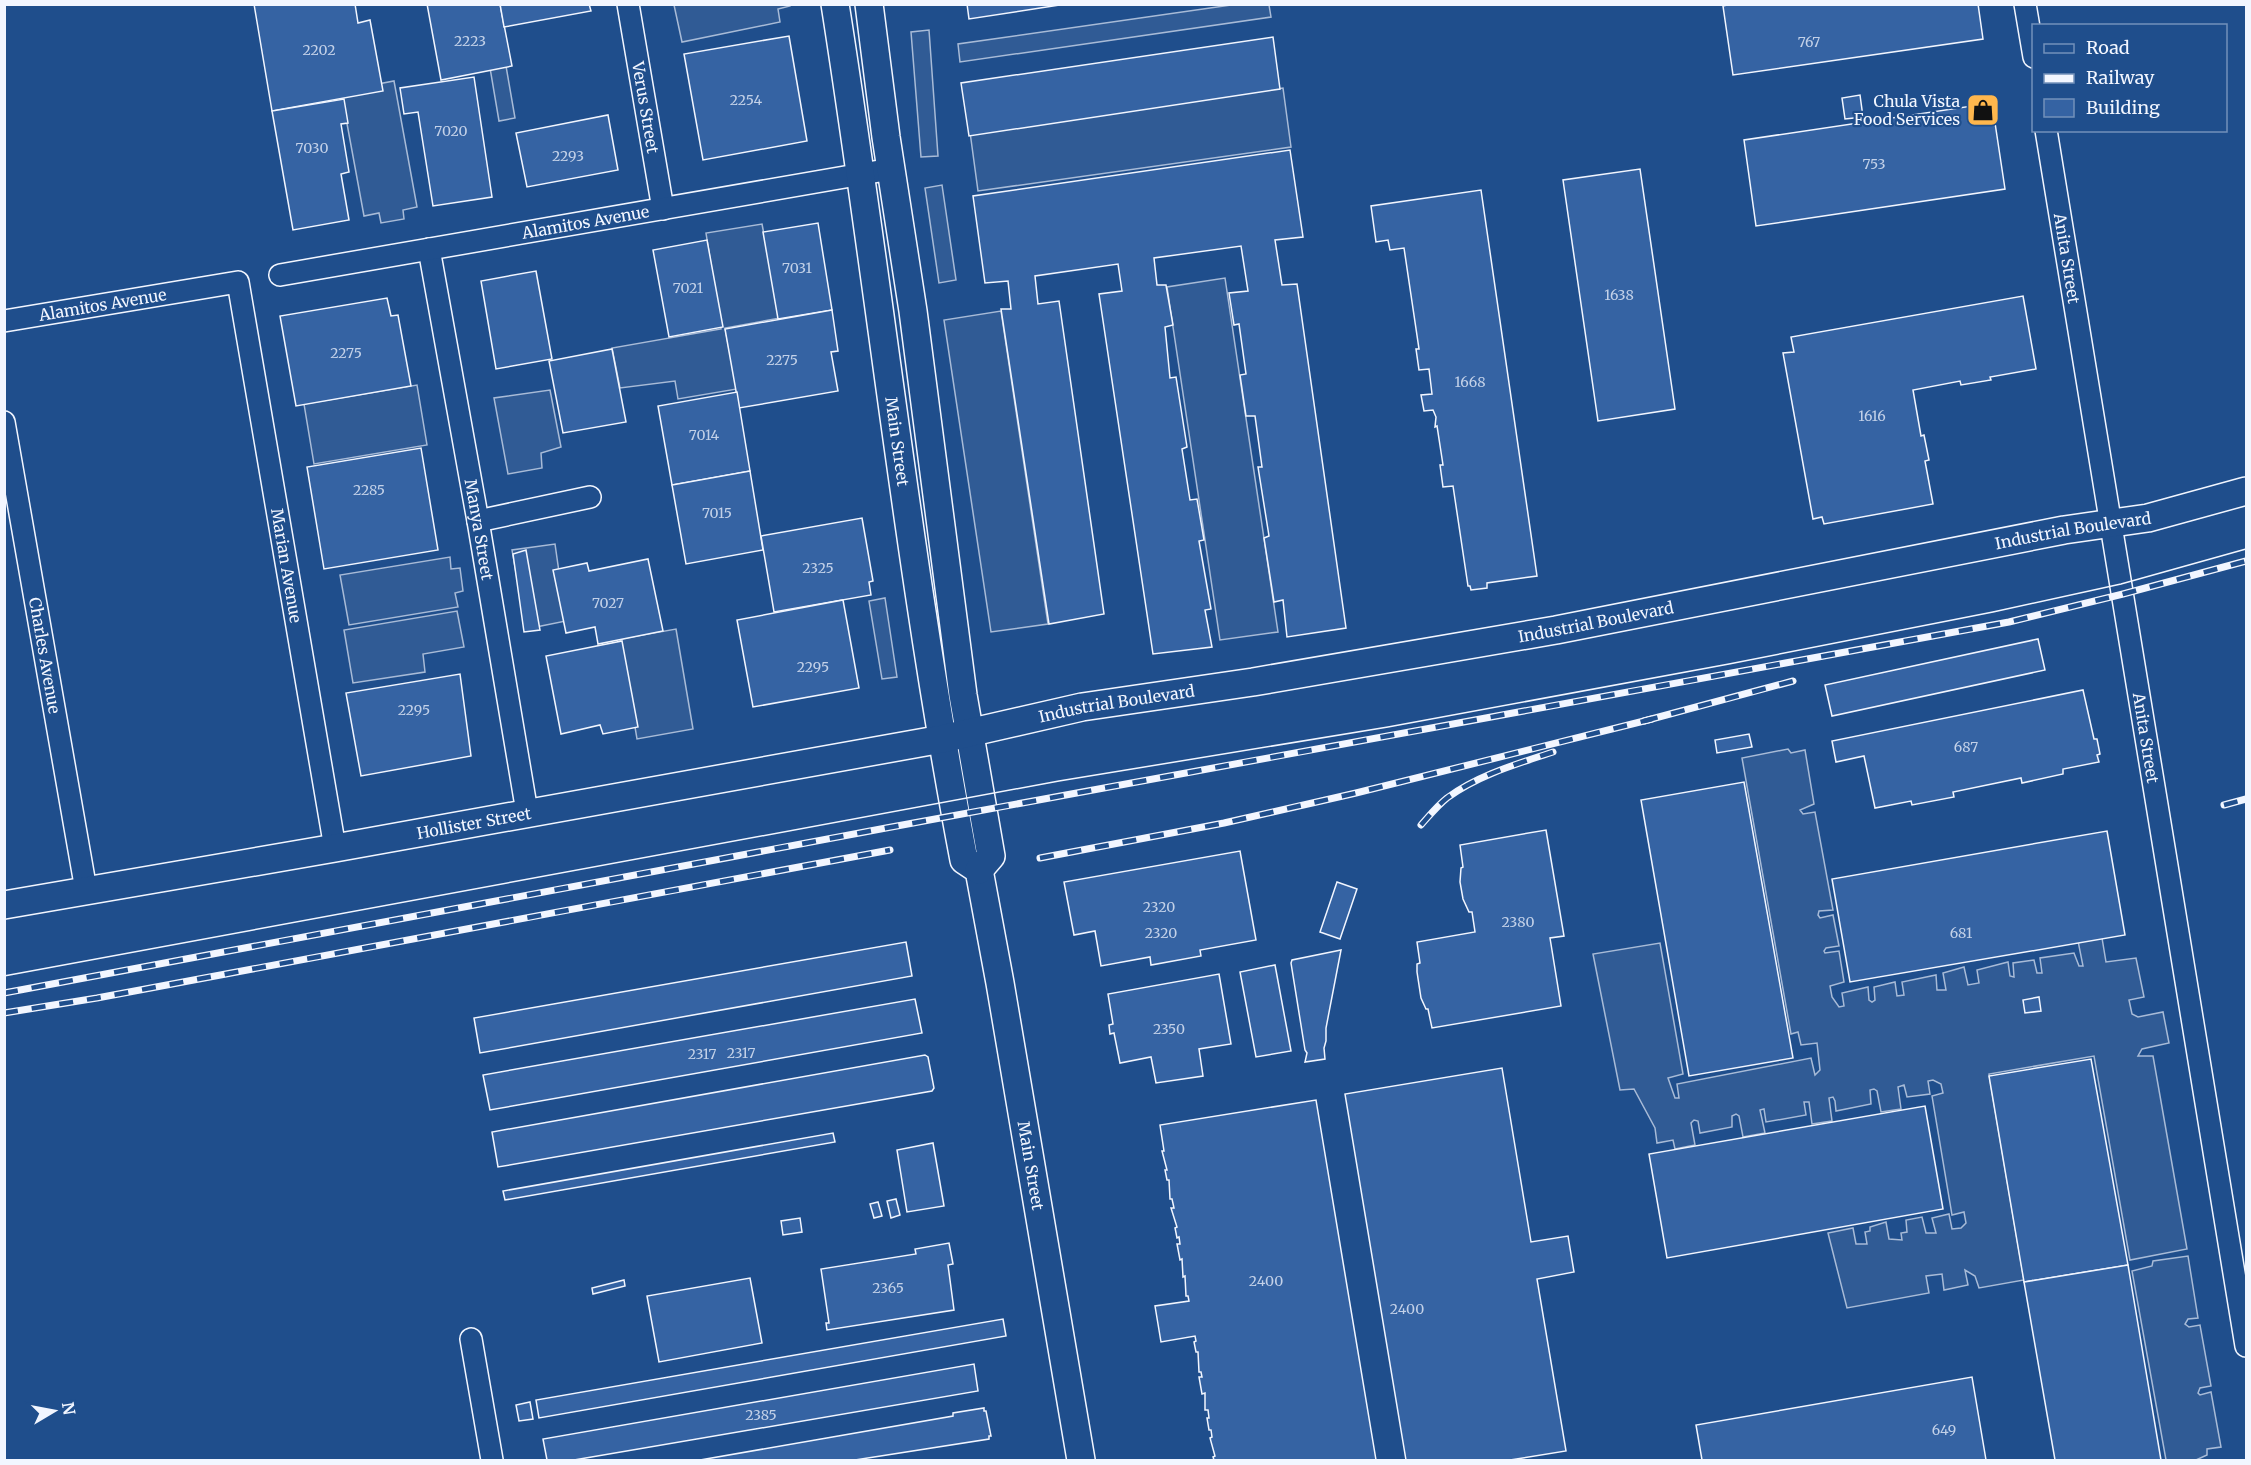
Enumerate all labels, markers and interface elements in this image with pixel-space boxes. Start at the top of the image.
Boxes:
legend [2032,24,2227,132]
house number: 2223 [454,32,486,50]
house number: 767 [1798,33,1820,51]
text: Road [2086,36,2130,59]
house number: 2202 [302,41,336,59]
street label: Verus Street [628,59,663,156]
text: Railway [2086,66,2155,89]
house number: 2254 [730,91,763,109]
place label: Chula Vista Food Services [1854,91,1960,129]
shop icon: Chula Vista Food Services [1965,92,2001,128]
text: Building [2086,96,2160,119]
house number: 7020 [434,122,468,140]
house number: 7030 [296,139,328,157]
house number: 2293 [552,147,584,165]
house number: 753 [1862,155,1886,173]
street label: Alamitos Avenue [519,201,651,243]
street label: Anita Street [2050,211,2085,306]
house number: 7031 [782,259,812,277]
house number: 7021 [673,279,703,297]
street label: Alamitos Avenue [36,284,168,325]
house number: 1638 [1604,286,1634,304]
house number: 2275 [330,344,362,362]
house number: 2275 [766,351,798,369]
house number: 1668 [1455,373,1486,391]
street label: Main Street [881,396,914,488]
house number: 1616 [1858,407,1886,425]
house number: 7014 [689,426,719,444]
street label: Manya Street [461,478,498,582]
house number: 2285 [353,481,385,499]
house number: 7015 [702,504,732,522]
street label: Marian Avenue [267,507,306,624]
street label: Industrial Boulevard [1993,508,2153,553]
house number: 2325 [802,559,834,577]
house number: 7027 [592,594,624,612]
street label: Charles Avenue [25,596,65,715]
street label: Industrial Boulevard [1517,597,1676,646]
house number: 2295 [797,658,829,676]
street label: Industrial Boulevard [1037,681,1196,727]
street label: Anita Street [2129,690,2163,785]
house number: 2295 [398,701,430,719]
house number: 687 [1954,738,1978,756]
street label: Hollister Street [415,803,533,843]
house number: 2320 [1143,898,1175,916]
house number: 2380 [1501,913,1535,931]
house number: 2320 [1145,924,1177,942]
house number: 681 [1950,924,1972,942]
house number: 2350 [1153,1020,1185,1038]
house number: 2317 [727,1044,755,1062]
house number: 2317 [688,1045,716,1063]
street label: Main Street [1014,1120,1049,1212]
house number: 2400 [1249,1272,1283,1290]
house number: 2365 [872,1279,904,1297]
house number: 2400 [1390,1300,1424,1318]
north arrow [24,1381,84,1441]
text: N [58,1400,80,1417]
house number: 2385 [745,1406,777,1424]
house number: 649 [1932,1421,1956,1439]

